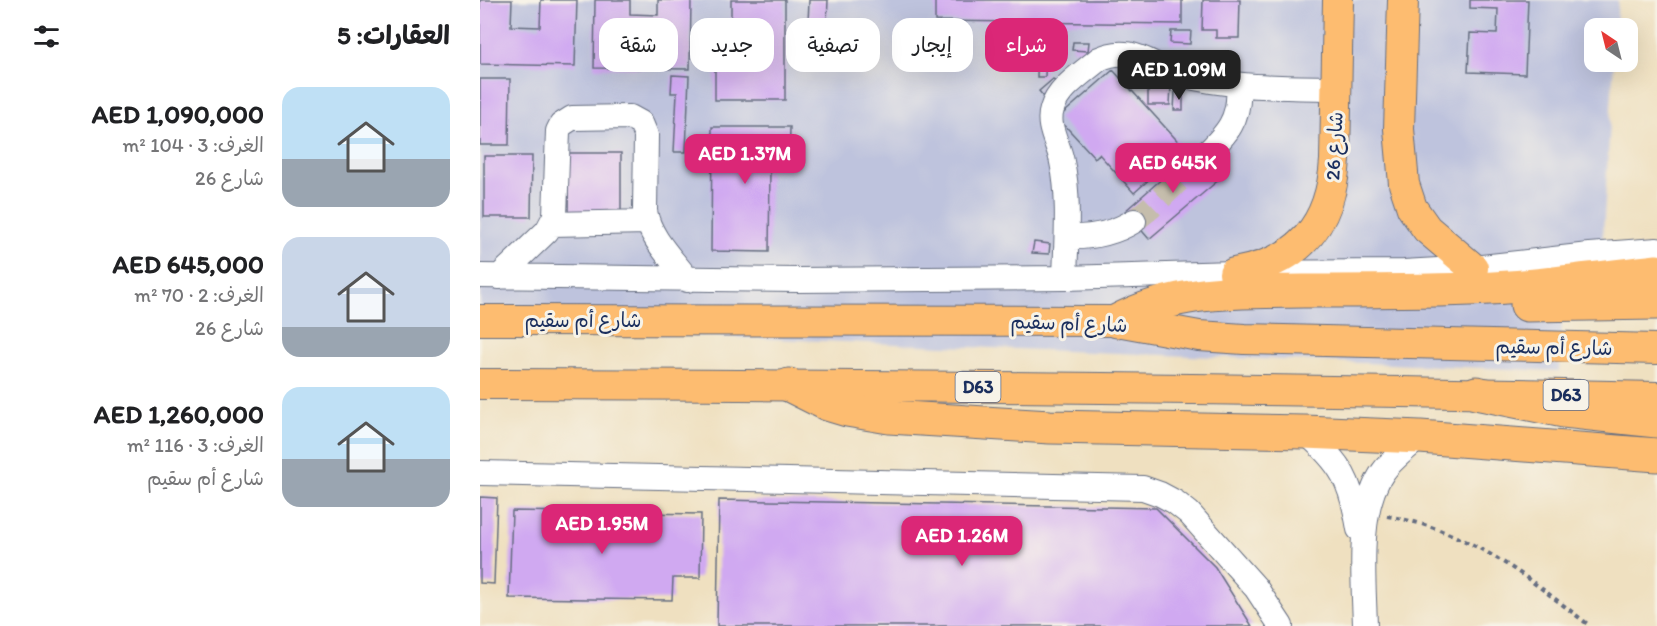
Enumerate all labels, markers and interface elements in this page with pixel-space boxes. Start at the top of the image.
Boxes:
chip: شقة [599,18,678,72]
chip: جديد [690,18,774,72]
chip: تصفية [786,18,880,72]
chip: إيجار [892,18,973,72]
chip: شراء [985,18,1068,72]
north arrow [1584,18,1638,72]
map controls [1584,18,1638,72]
text: العقارات: 5 [337,19,450,51]
icon: filters [30,20,63,53]
pin: AED 1.09M [1110,50,1248,101]
text: AED 1.09M [1132,57,1226,81]
text: AED 1,090,000 [92,98,264,130]
icon: home [330,111,402,183]
street label: شارع 26 [1320,111,1350,181]
text: الغرف: 3 · 104 m² [123,133,264,157]
pin: AED 1.37M [676,134,814,185]
text: AED 1.37M [699,141,791,165]
pin: AED 645K [1111,143,1235,194]
text: AED 645K [1129,150,1217,174]
text: شارع 26 [195,166,264,190]
text: AED 645,000 [112,248,264,280]
icon: home [330,261,402,333]
text: الغرف: 2 · 70 m² [134,283,264,307]
street label: شارع أم سقيم [524,308,642,335]
street label: شارع أم سقيم [1010,309,1128,340]
text: شارع 26 [195,316,264,340]
street label: شارع أم سقيم [1495,334,1613,363]
road number: D63 [956,372,1000,402]
road number: D63 [1544,380,1588,410]
text: AED 1,260,000 [94,398,264,430]
icon: home [330,411,402,483]
text: الغرف: 3 · 116 m² [127,433,264,457]
text: شارع أم سقيم [147,466,264,490]
pin: AED 1.95M [533,504,671,555]
text: AED 1.95M [555,511,649,535]
pin: AED 1.26M [893,516,1031,567]
text: AED 1.26M [915,523,1009,547]

